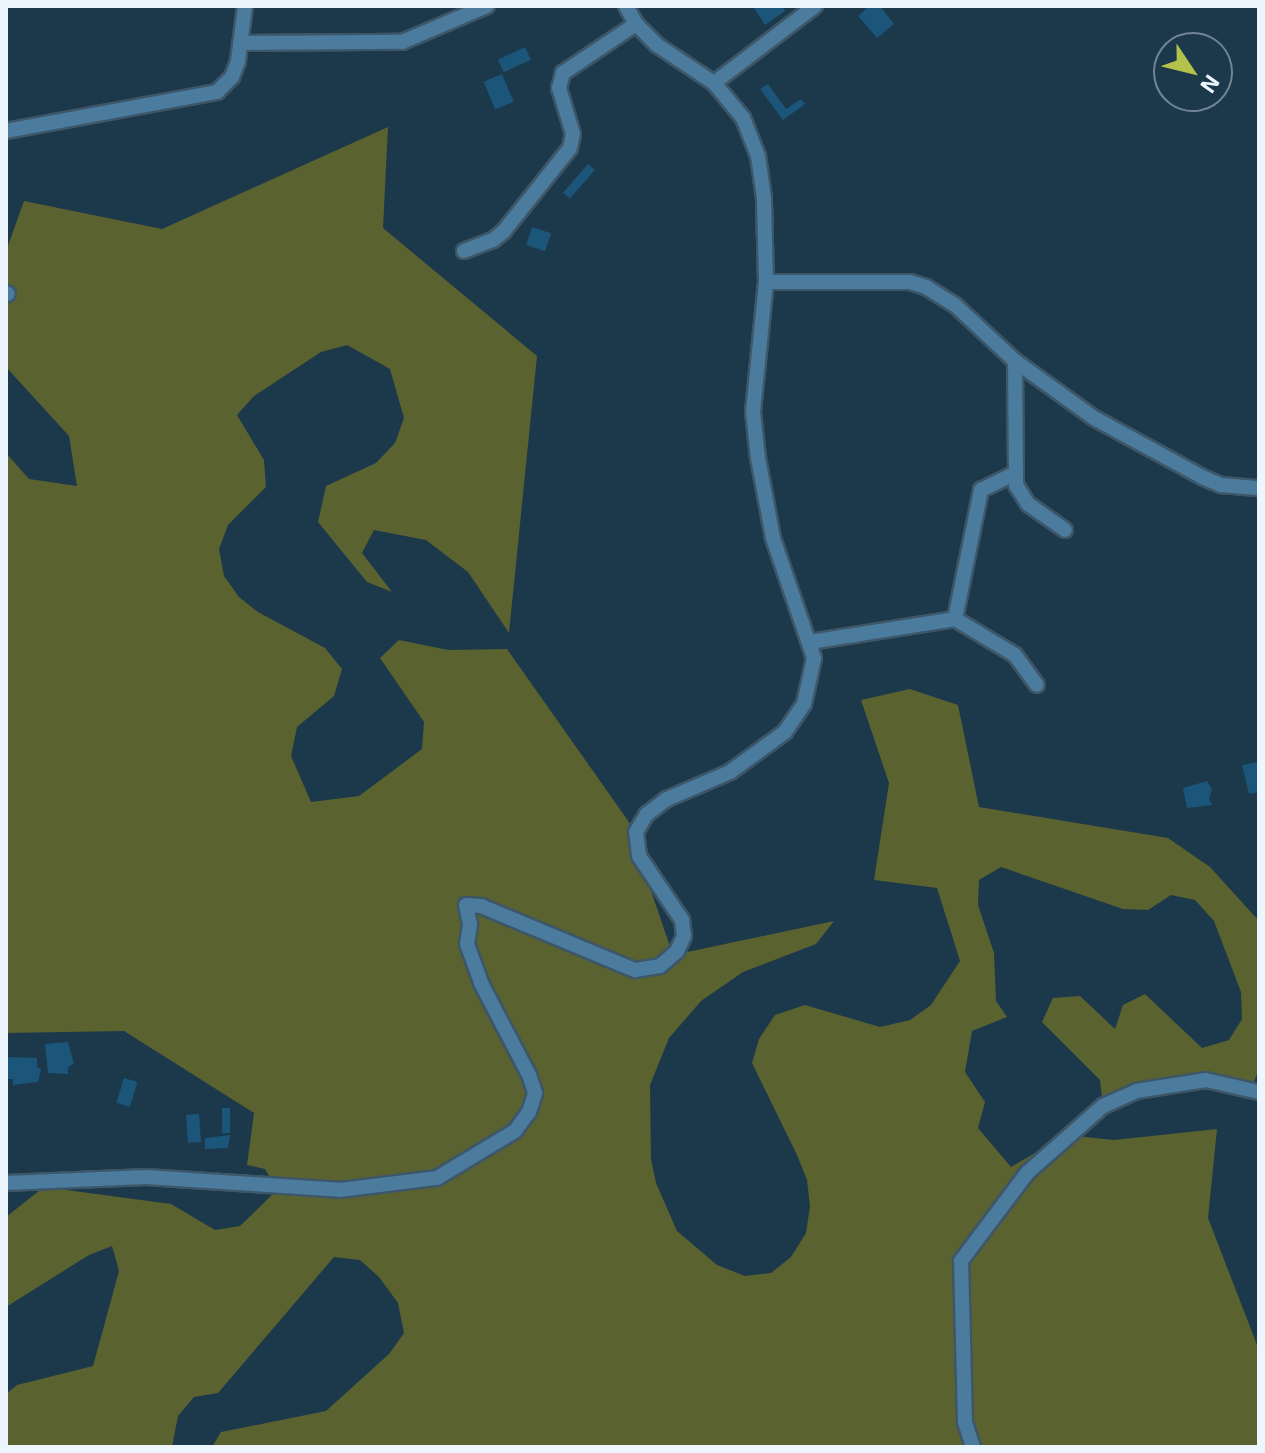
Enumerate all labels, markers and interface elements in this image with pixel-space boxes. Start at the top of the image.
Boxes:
north arrow [1153,32,1233,112]
text: N [1196,71,1226,99]

